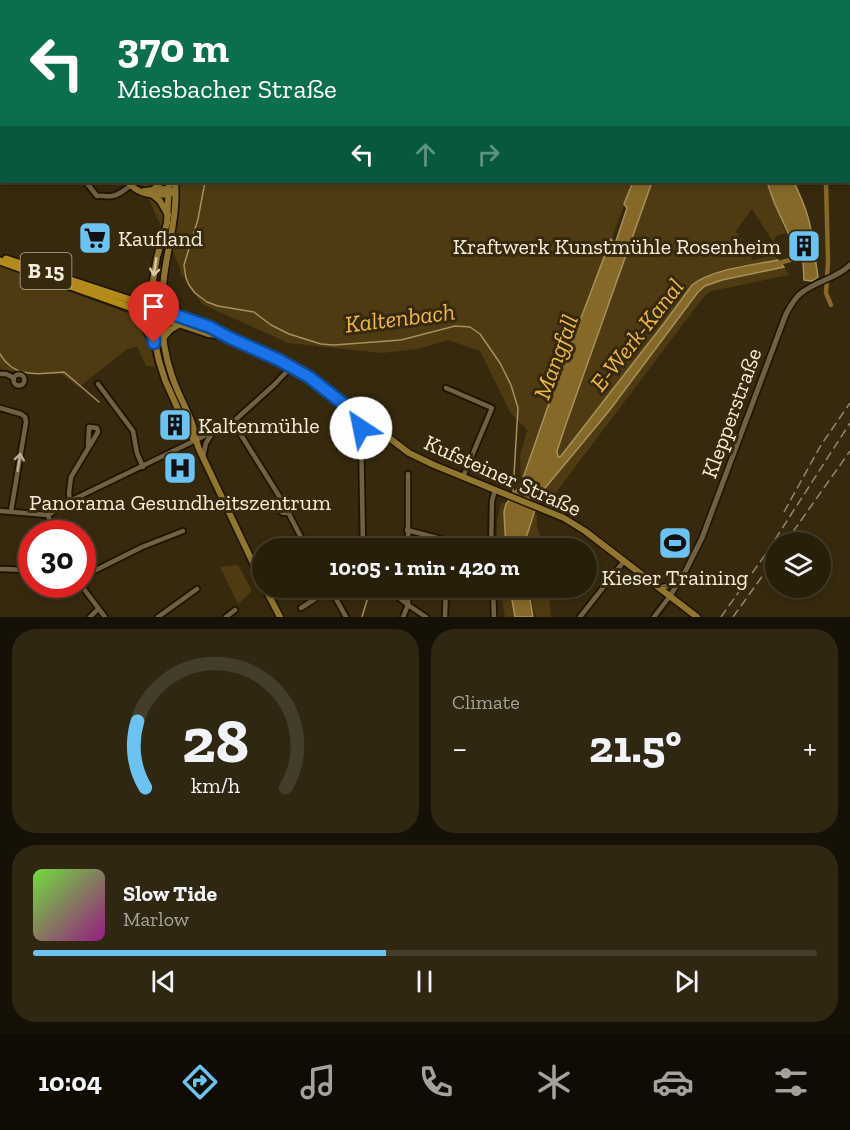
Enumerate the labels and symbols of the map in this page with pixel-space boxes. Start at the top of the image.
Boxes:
supermarket icon: Kaufland [77,220,113,256]
place label: Kaufland [118,225,203,252]
building icon: Kraftwerk Kunstmühle Rosenheim [786,228,822,264]
place label: Kraftwerk Kunstmühle Rosenheim [453,233,781,260]
road number: B 15 [20,253,72,289]
one-way arrow [150,257,161,276]
water label: E-Werk-Kanal [584,273,690,397]
pin [128,281,179,343]
water label: Kaltenbach [343,296,457,339]
water label: Mangfall [527,311,584,403]
street label: Klepperstraße [695,344,767,482]
position arrow [329,396,393,460]
building icon: Kaltenmühle [157,407,193,443]
place label: Kaltenmühle [198,412,320,439]
street label: Kufsteiner Straße [420,429,585,522]
hospital icon: Panorama Gesundheitszentrum [162,450,198,486]
one-way arrow [14,453,25,473]
place label: Panorama Gesundheitszentrum [29,489,331,516]
speed limit sign: 30 [18,520,96,598]
sports icon: Kieser Training [657,525,693,561]
place label: Kieser Training [602,564,748,591]

